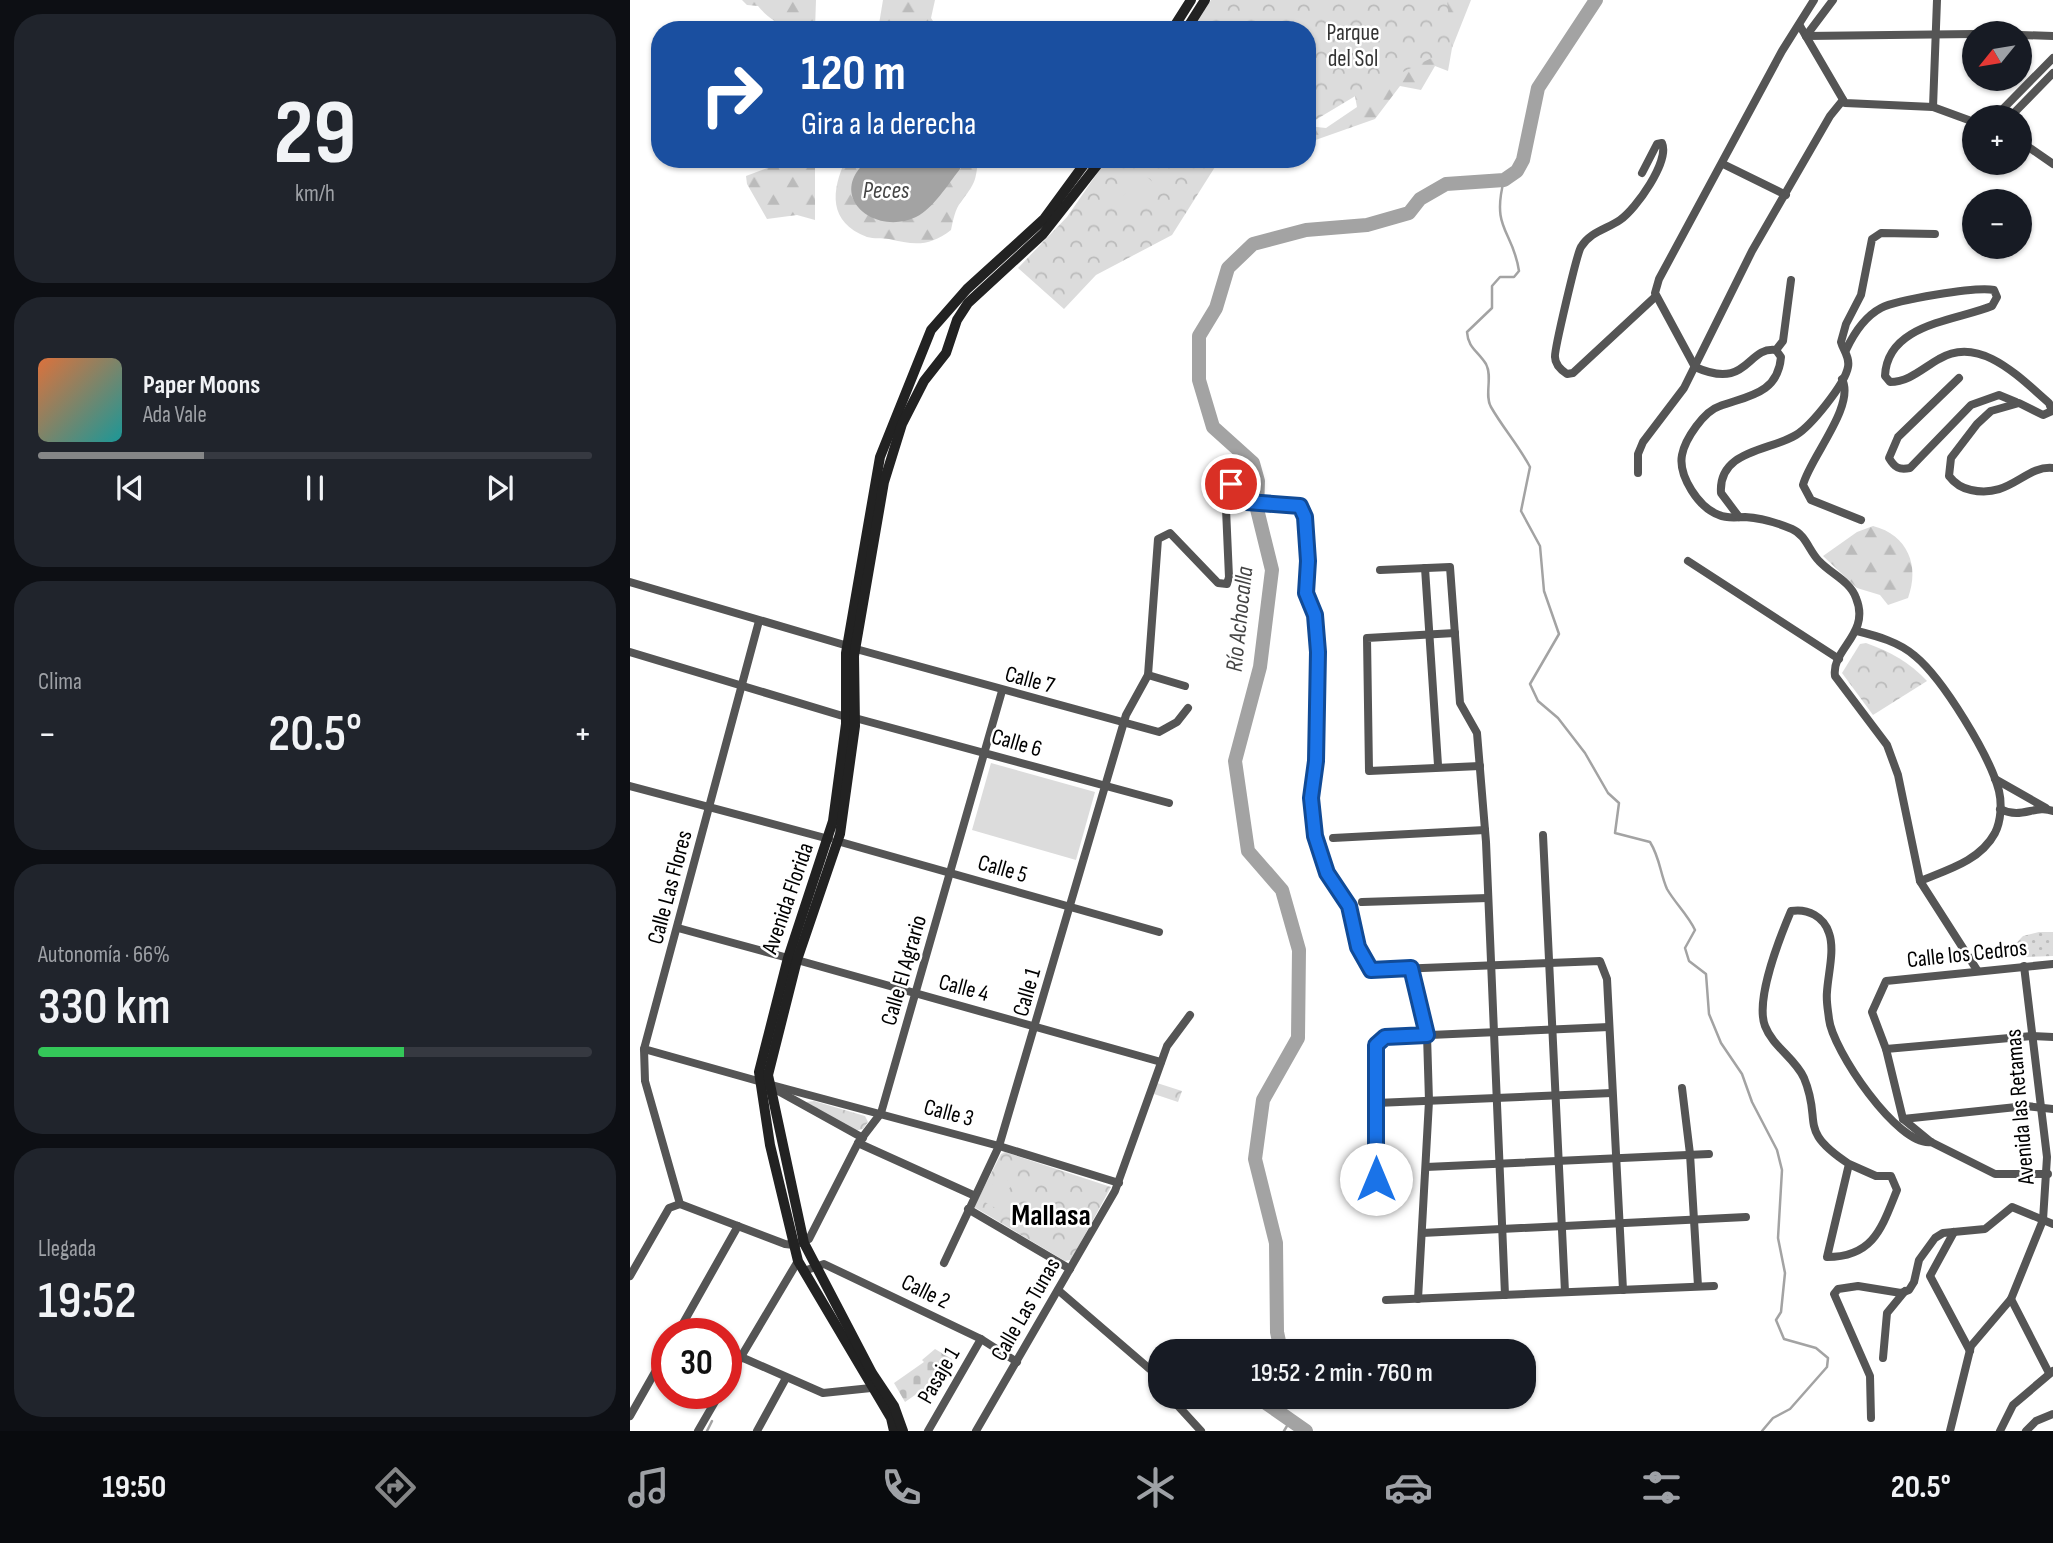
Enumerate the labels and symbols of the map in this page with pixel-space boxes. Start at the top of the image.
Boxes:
park label: Parque del Sol [1327,19,1379,73]
north arrow [1962,21,2032,91]
water label: Peces [863,176,910,205]
pin [1201,454,1261,514]
water label: Río Achocalla [1220,565,1259,673]
street label: Calle 7 [1002,660,1058,700]
street label: Calle 6 [988,722,1045,763]
street label: Calle Las Flores [641,827,699,947]
street label: Avenida Florida [756,839,820,959]
street label: Calle 5 [975,849,1031,889]
street label: Calle El Agrario [875,912,933,1029]
street label: Calle los Cedros [1906,934,2029,974]
street label: Calle 1 [1007,965,1047,1020]
street label: Calle 4 [936,968,992,1008]
street label: Avenida las Retamas [1999,1028,2041,1187]
street label: Calle 3 [921,1093,977,1133]
position arrow [1339,1142,1413,1216]
district label: Mallasa [1011,1198,1091,1234]
street label: Calle Las Tunas [985,1253,1067,1366]
street label: Calle 2 [897,1268,954,1316]
speed limit sign: 30 [651,1318,742,1409]
street label: Pasaje 1 [912,1342,966,1409]

